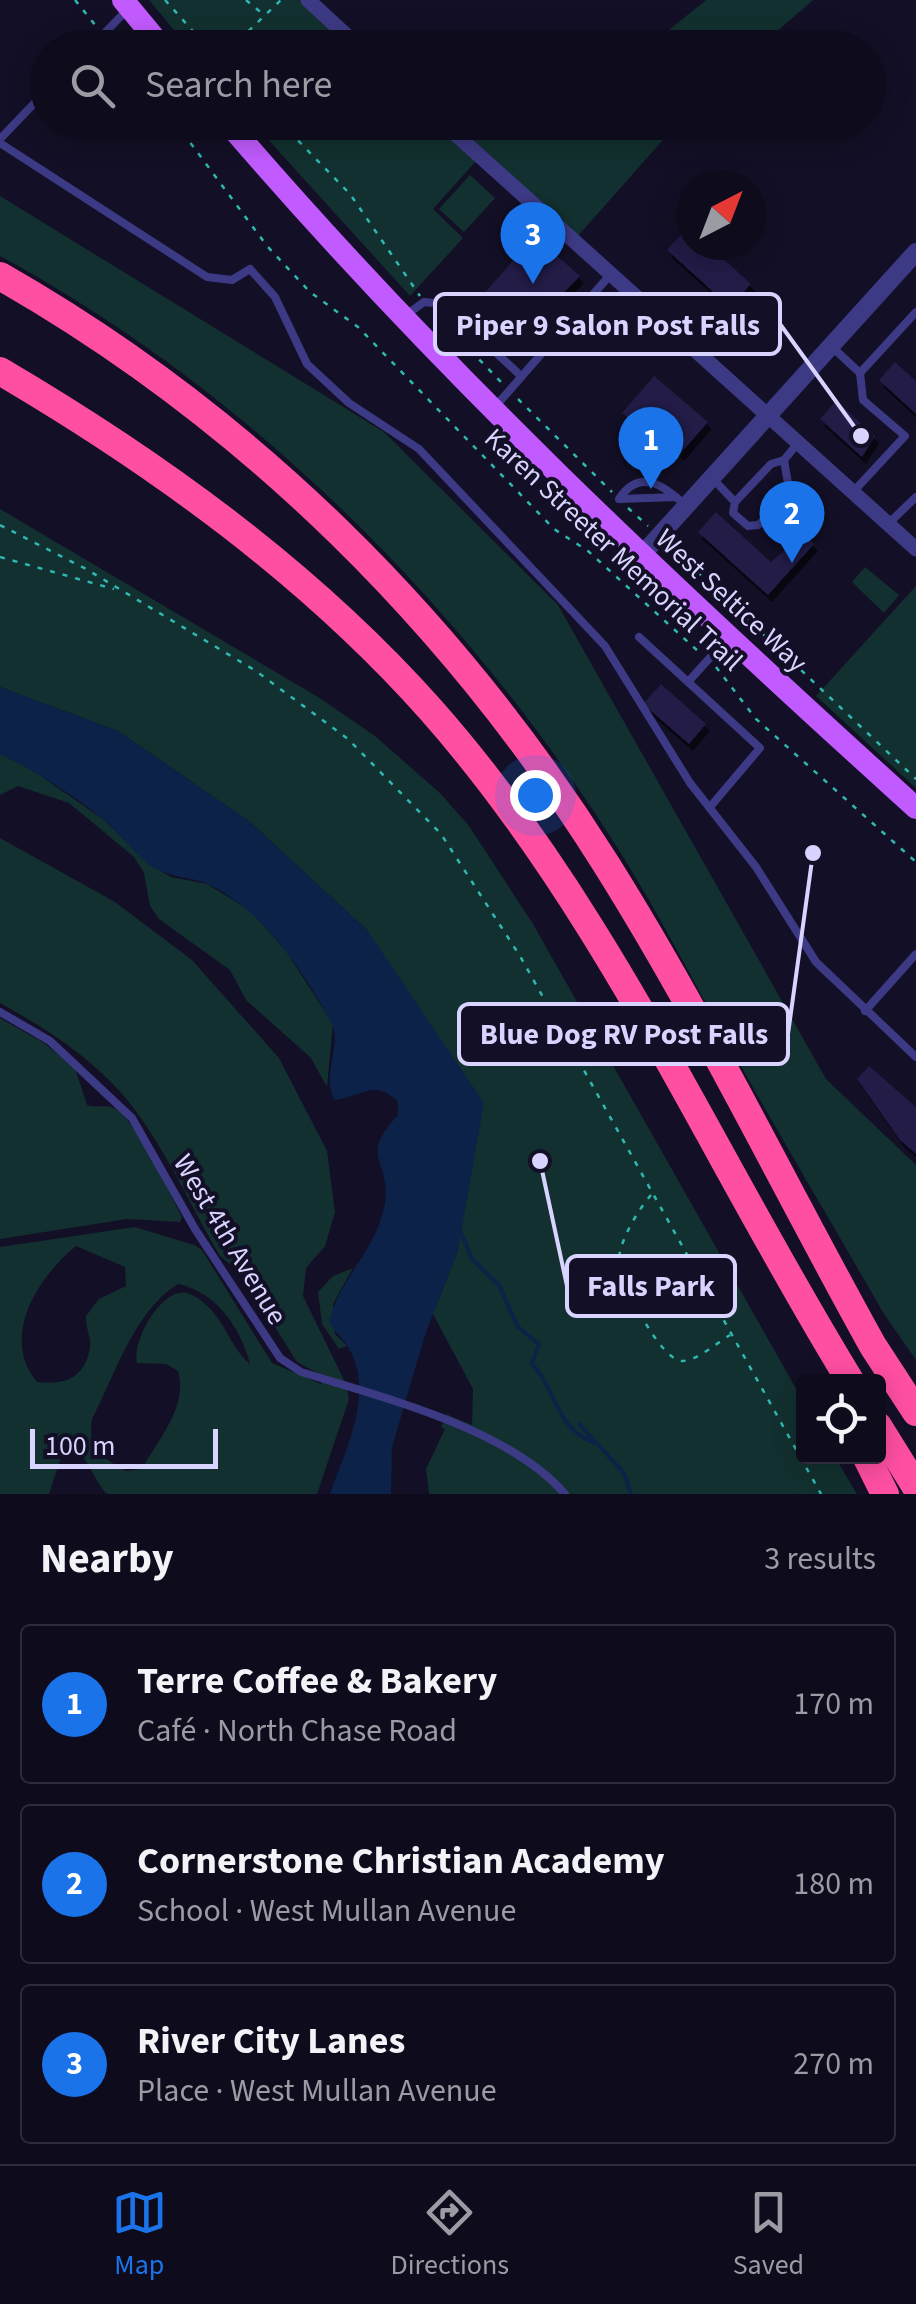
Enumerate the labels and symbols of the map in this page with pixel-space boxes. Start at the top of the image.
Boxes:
north arrow [676,170,766,260]
pin: 3 [500,202,566,284]
callout: Piper 9 Salon Post Falls [435,294,780,354]
text: Piper 9 Salon Post Falls [456,304,760,347]
pin: 1 [618,406,684,489]
street label: Karen Streeter Memorial Trail [475,419,751,680]
pin: 2 [760,480,824,563]
street label: West Seltice Way [646,520,816,682]
your location [510,770,561,821]
callout: Blue Dog RV Post Falls [459,1004,788,1064]
text: Blue Dog RV Post Falls [480,1013,768,1056]
street label: West 4th Avenue [163,1147,297,1332]
callout: Falls Park [567,1256,735,1316]
text: Falls Park [587,1265,716,1308]
scale bar [30,1424,218,1468]

